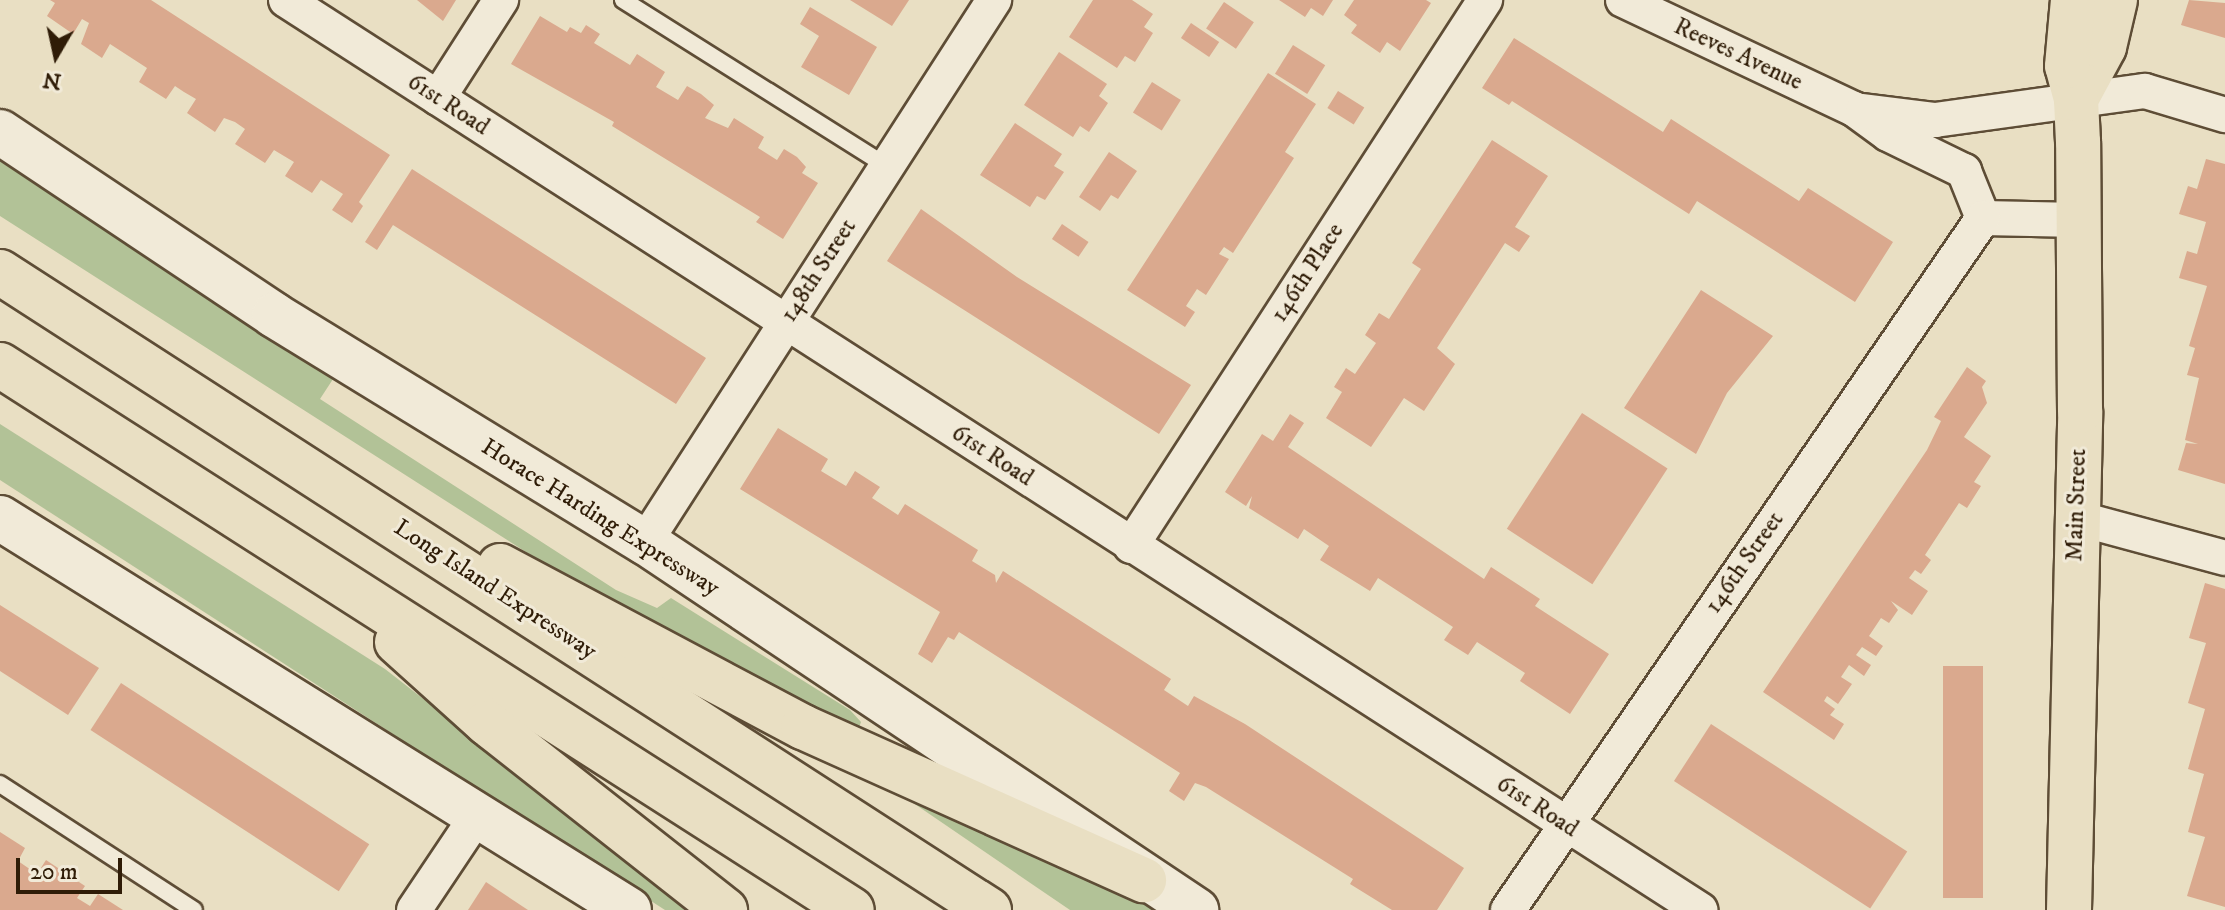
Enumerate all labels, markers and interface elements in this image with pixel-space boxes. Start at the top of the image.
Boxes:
street label: Reeves Avenue [1669,13,1807,97]
north arrow [16,16,96,96]
text: N [41,65,63,95]
street label: 61st Road [402,68,494,142]
street label: 148th Street [775,214,863,328]
street label: 146th Place [1265,218,1351,328]
street label: 61st Road [946,419,1038,493]
street label: Horace Harding Expressway [476,433,724,603]
street label: Main Street [2061,448,2093,562]
street label: 146th Street [1700,507,1790,619]
street label: Long Island Expressway [388,514,602,666]
street label: 61st Road [1491,770,1583,844]
scale bar [20,842,126,892]
text: 20 m [30,857,78,887]

